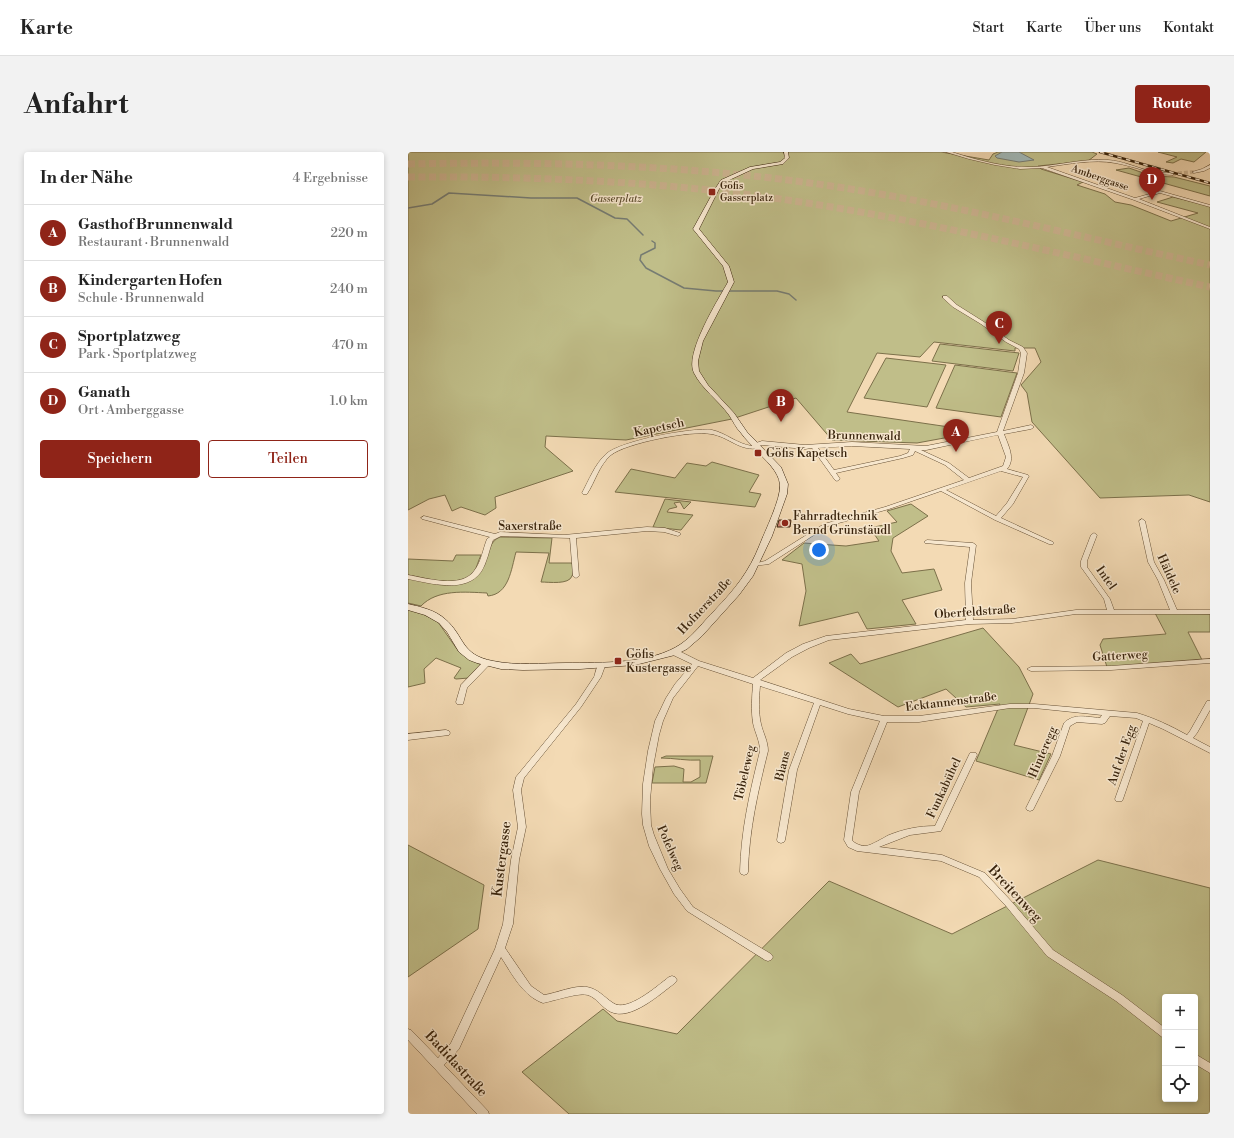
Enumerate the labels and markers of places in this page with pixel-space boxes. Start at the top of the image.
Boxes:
pin: D [1139,167,1165,200]
place label: Göfis Gasserplatz [720,180,773,204]
marker: Göfis Gasserplatz [707,187,717,197]
pin: C [986,311,1012,344]
pin: B [768,389,794,422]
pin: A [943,419,969,452]
place label: Göfis Kapetsch [766,446,847,461]
marker: Göfis Kapetsch [753,448,763,458]
place label: Fahrradtechnik Bernd Grünstäudl [792,509,891,538]
marker: Fahrradtechnik Bernd Grünstäudl [780,518,790,528]
place label: Göfis Kustergasse [626,647,691,676]
marker: Göfis Kustergasse [613,656,623,666]

